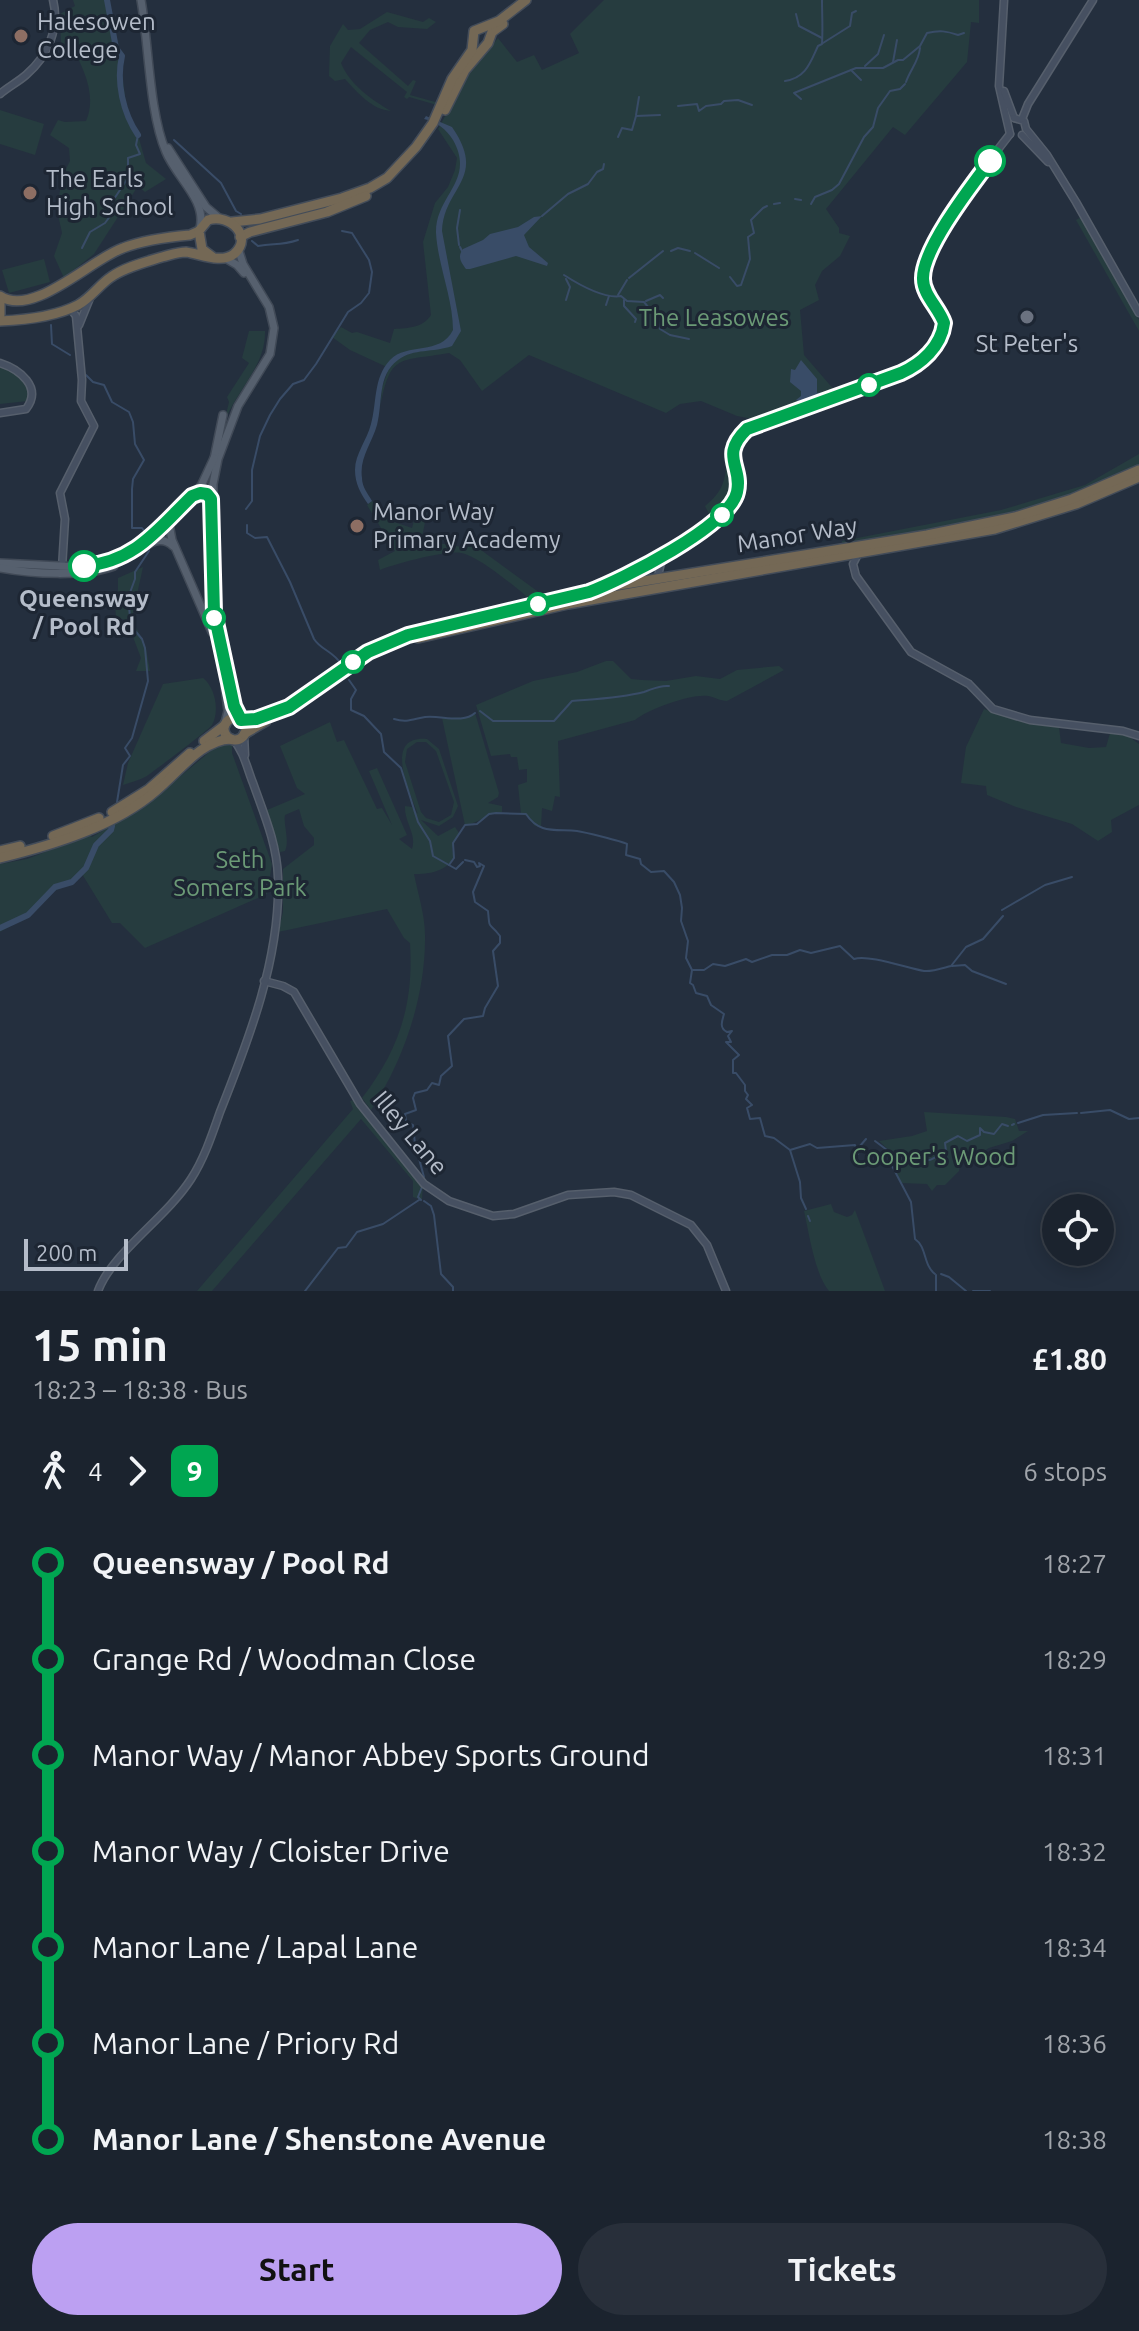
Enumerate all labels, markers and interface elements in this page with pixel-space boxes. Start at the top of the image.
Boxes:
place label: Halesowen College [37,8,156,63]
marker: Halesowen College [12,27,30,45]
unlabelled marker [975,146,1005,176]
place label: The Earls High School [46,165,173,220]
marker: The Earls High School [21,184,39,202]
park label: The Leasowes [639,304,789,331]
marker: St Peter's [1018,308,1036,326]
place label: St Peter's [976,330,1078,357]
unlabelled marker [858,374,880,396]
place label: Manor Way Primary Academy [373,498,561,553]
unlabelled marker [711,504,733,526]
street label: Manor Way [735,512,859,557]
marker: Manor Way Primary Academy [348,517,366,535]
marker: Queensway / Pool Rd [69,551,99,581]
place label: Queensway / Pool Rd [19,585,149,640]
unlabelled marker [527,593,549,615]
unlabelled marker [203,607,225,629]
unlabelled marker [342,651,364,673]
park label: Seth Somers Park [173,846,307,901]
street label: Illey Lane [368,1085,453,1180]
park label: Cooper's Wood [852,1143,1016,1170]
map controls [1042,1194,1114,1266]
button: locate [1042,1194,1114,1266]
scale bar [24,1235,128,1271]
text: 200 m [36,1240,97,1265]
text: 15 min [32,1320,168,1369]
text: £1.80 [1032,1342,1107,1376]
text: 18:23 – 18:38 · Bus [32,1375,248,1404]
icon: walk [32,1449,76,1493]
icon: forward [115,1449,159,1493]
text: 9 [187,1455,202,1486]
text: 4 [88,1457,103,1486]
text: 6 stops [1023,1457,1107,1486]
text: Queensway / Pool Rd [92,1546,389,1580]
text: 18:27 [1042,1549,1107,1578]
text: Grange Rd / Woodman Close [92,1642,476,1676]
text: 18:29 [1042,1645,1107,1674]
text: Manor Way / Manor Abbey Sports Ground [92,1738,650,1772]
text: 18:31 [1042,1741,1107,1770]
text: Manor Way / Cloister Drive [92,1834,450,1868]
text: 18:32 [1042,1837,1107,1866]
text: Manor Lane / Lapal Lane [92,1930,418,1964]
text: 18:34 [1042,1933,1107,1962]
text: Manor Lane / Priory Rd [92,2026,399,2060]
text: 18:36 [1042,2029,1107,2058]
text: Manor Lane / Shenstone Avenue [92,2122,546,2156]
text: 18:38 [1042,2125,1107,2154]
button: Start [32,2223,562,2315]
button: Tickets [578,2223,1107,2315]

